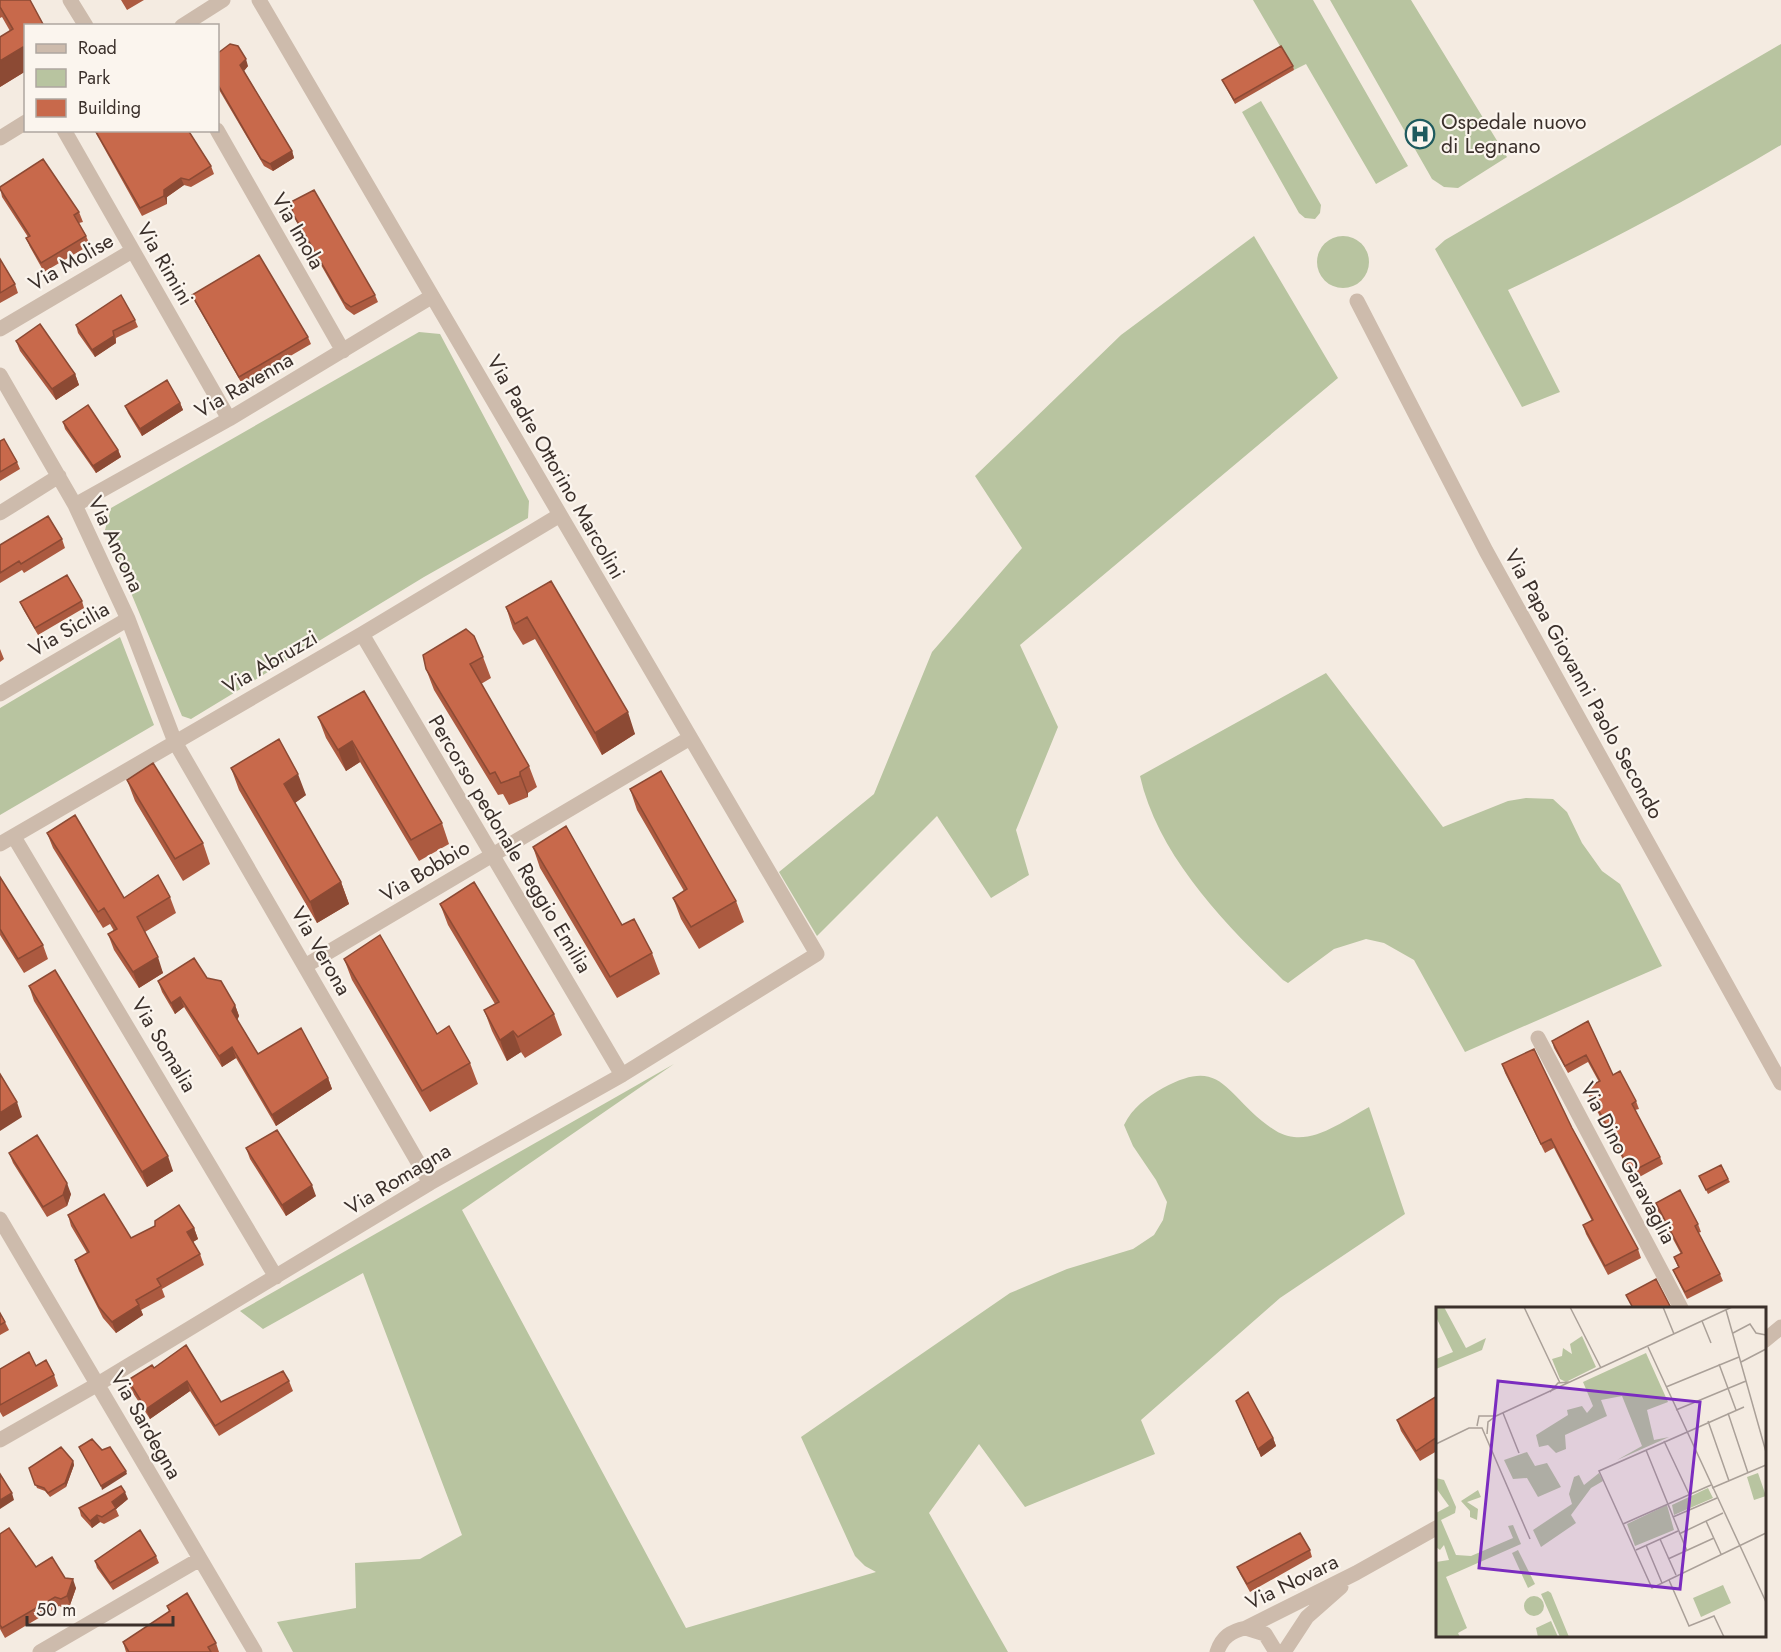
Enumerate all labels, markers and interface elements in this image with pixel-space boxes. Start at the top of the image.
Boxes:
legend [24,24,219,132]
text: Road [78,35,117,61]
text: Park [78,65,110,91]
text: Building [78,95,141,121]
place label: Ospedale nuovo di Legnano [1441,107,1586,161]
hospital icon: Ospedale nuovo di Legnano [1404,118,1436,150]
street label: Via Imola [264,187,332,275]
street label: Via Rimini [129,217,201,311]
street label: Via Molise [23,225,119,298]
street label: Via Ravenna [189,345,299,425]
street label: Via Padre Ottorino Marcolini [479,349,633,585]
street label: Via Ancona [81,491,151,597]
street label: Via Papa Giovanni Paolo Secondo [1497,544,1671,824]
street label: Via Sicilia [23,594,115,664]
street label: Via Abruzzi [217,623,323,701]
street label: Percorso pedonale Reggio Emilia [421,709,599,979]
street label: Via Bobbio [375,832,475,910]
street label: Via Verona [283,901,359,1001]
street label: Via Somalia [124,992,204,1098]
street label: Via Dino Garavaglia [1573,1077,1683,1249]
street label: Via Romagna [339,1136,457,1222]
inset map [1436,1307,1766,1637]
street label: Via Sardegna [103,1365,189,1485]
street label: Via Novara [1241,1547,1343,1617]
scale bar [27,1589,172,1627]
text: 50 m [36,1597,76,1623]

